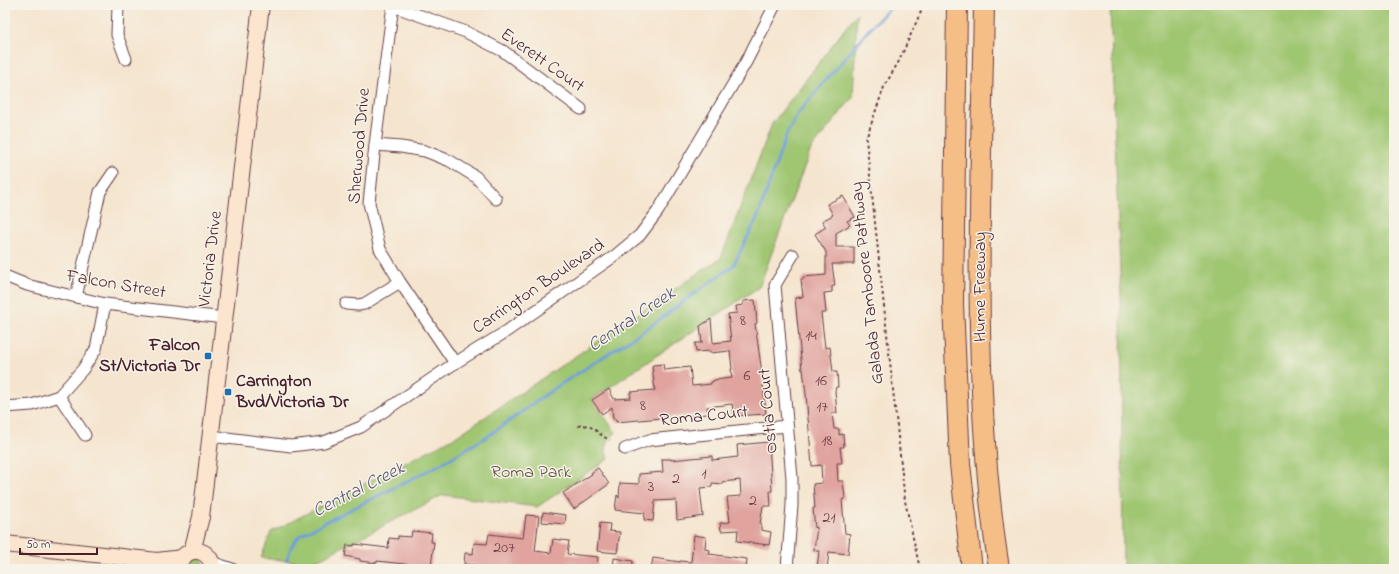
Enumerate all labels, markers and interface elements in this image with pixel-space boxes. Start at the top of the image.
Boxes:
street label: Everett Court [494,22,590,100]
street label: Sherwood Drive [342,86,378,205]
street label: Galada Tamboore Pathway [844,180,892,386]
street label: Victoria Drive [192,209,230,310]
street label: Hume Freeway [968,232,994,342]
street label: Carrington Boulevard [468,233,611,342]
street label: Falcon Street [63,263,168,307]
water label: Central Creek [583,280,682,359]
house number: 8 [740,309,746,333]
house number: 14 [805,324,817,348]
place label: Falcon St/Victoria Dr [99,333,200,380]
marker: Falcon St/Victoria Dr [203,351,213,361]
house number: 6 [743,364,751,388]
street label: Ostia Court [752,367,786,455]
place label: Carrington Bvd/Victoria Dr [235,369,349,416]
house number: 16 [815,369,827,393]
marker: Carrington Bvd/Victoria Dr [223,387,233,397]
house number: 8 [640,394,646,418]
house number: 17 [816,395,828,419]
street label: Roma Court [659,399,749,435]
house number: 18 [821,429,833,453]
water label: Central Creek [308,455,410,525]
park label: Roma Park [491,460,571,486]
house number: 1 [701,462,707,486]
house number: 2 [672,467,680,491]
house number: 3 [648,475,654,499]
house number: 2 [749,489,757,513]
house number: 21 [822,506,836,530]
scale bar [20,530,97,556]
text: 50 m [26,536,50,554]
house number: 207 [493,536,515,560]

